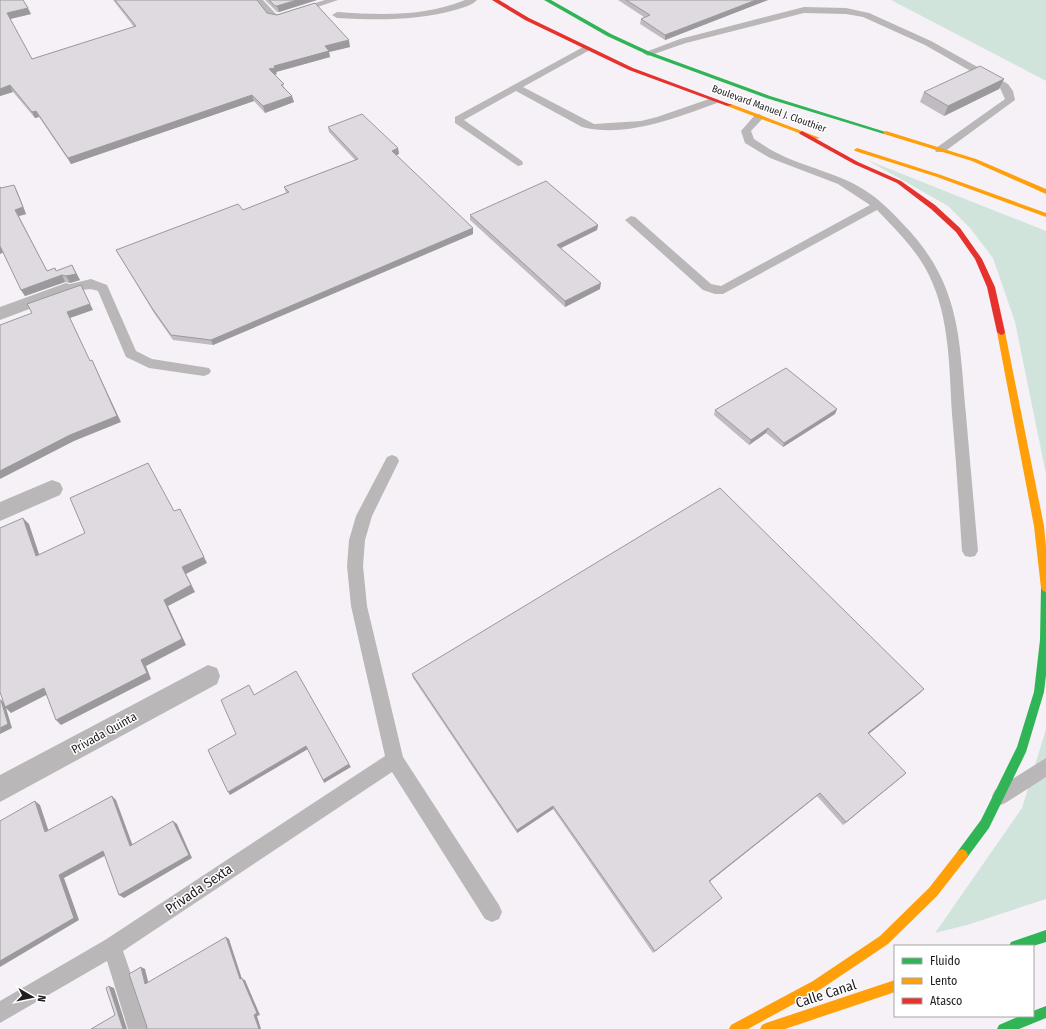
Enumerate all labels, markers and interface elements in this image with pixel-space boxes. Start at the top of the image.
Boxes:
street label: Boulevard Manuel J. Clouthier [710,83,828,135]
street label: Privada Quinta [69,709,139,757]
street label: Privada Sexta [162,860,236,918]
legend [894,945,1034,1017]
text: Fluido [930,954,960,968]
text: Lento [930,974,957,988]
street label: Calle Canal [793,976,859,1012]
north arrow [12,977,52,1017]
text: N [34,994,48,1003]
text: Atasco [930,994,962,1008]

